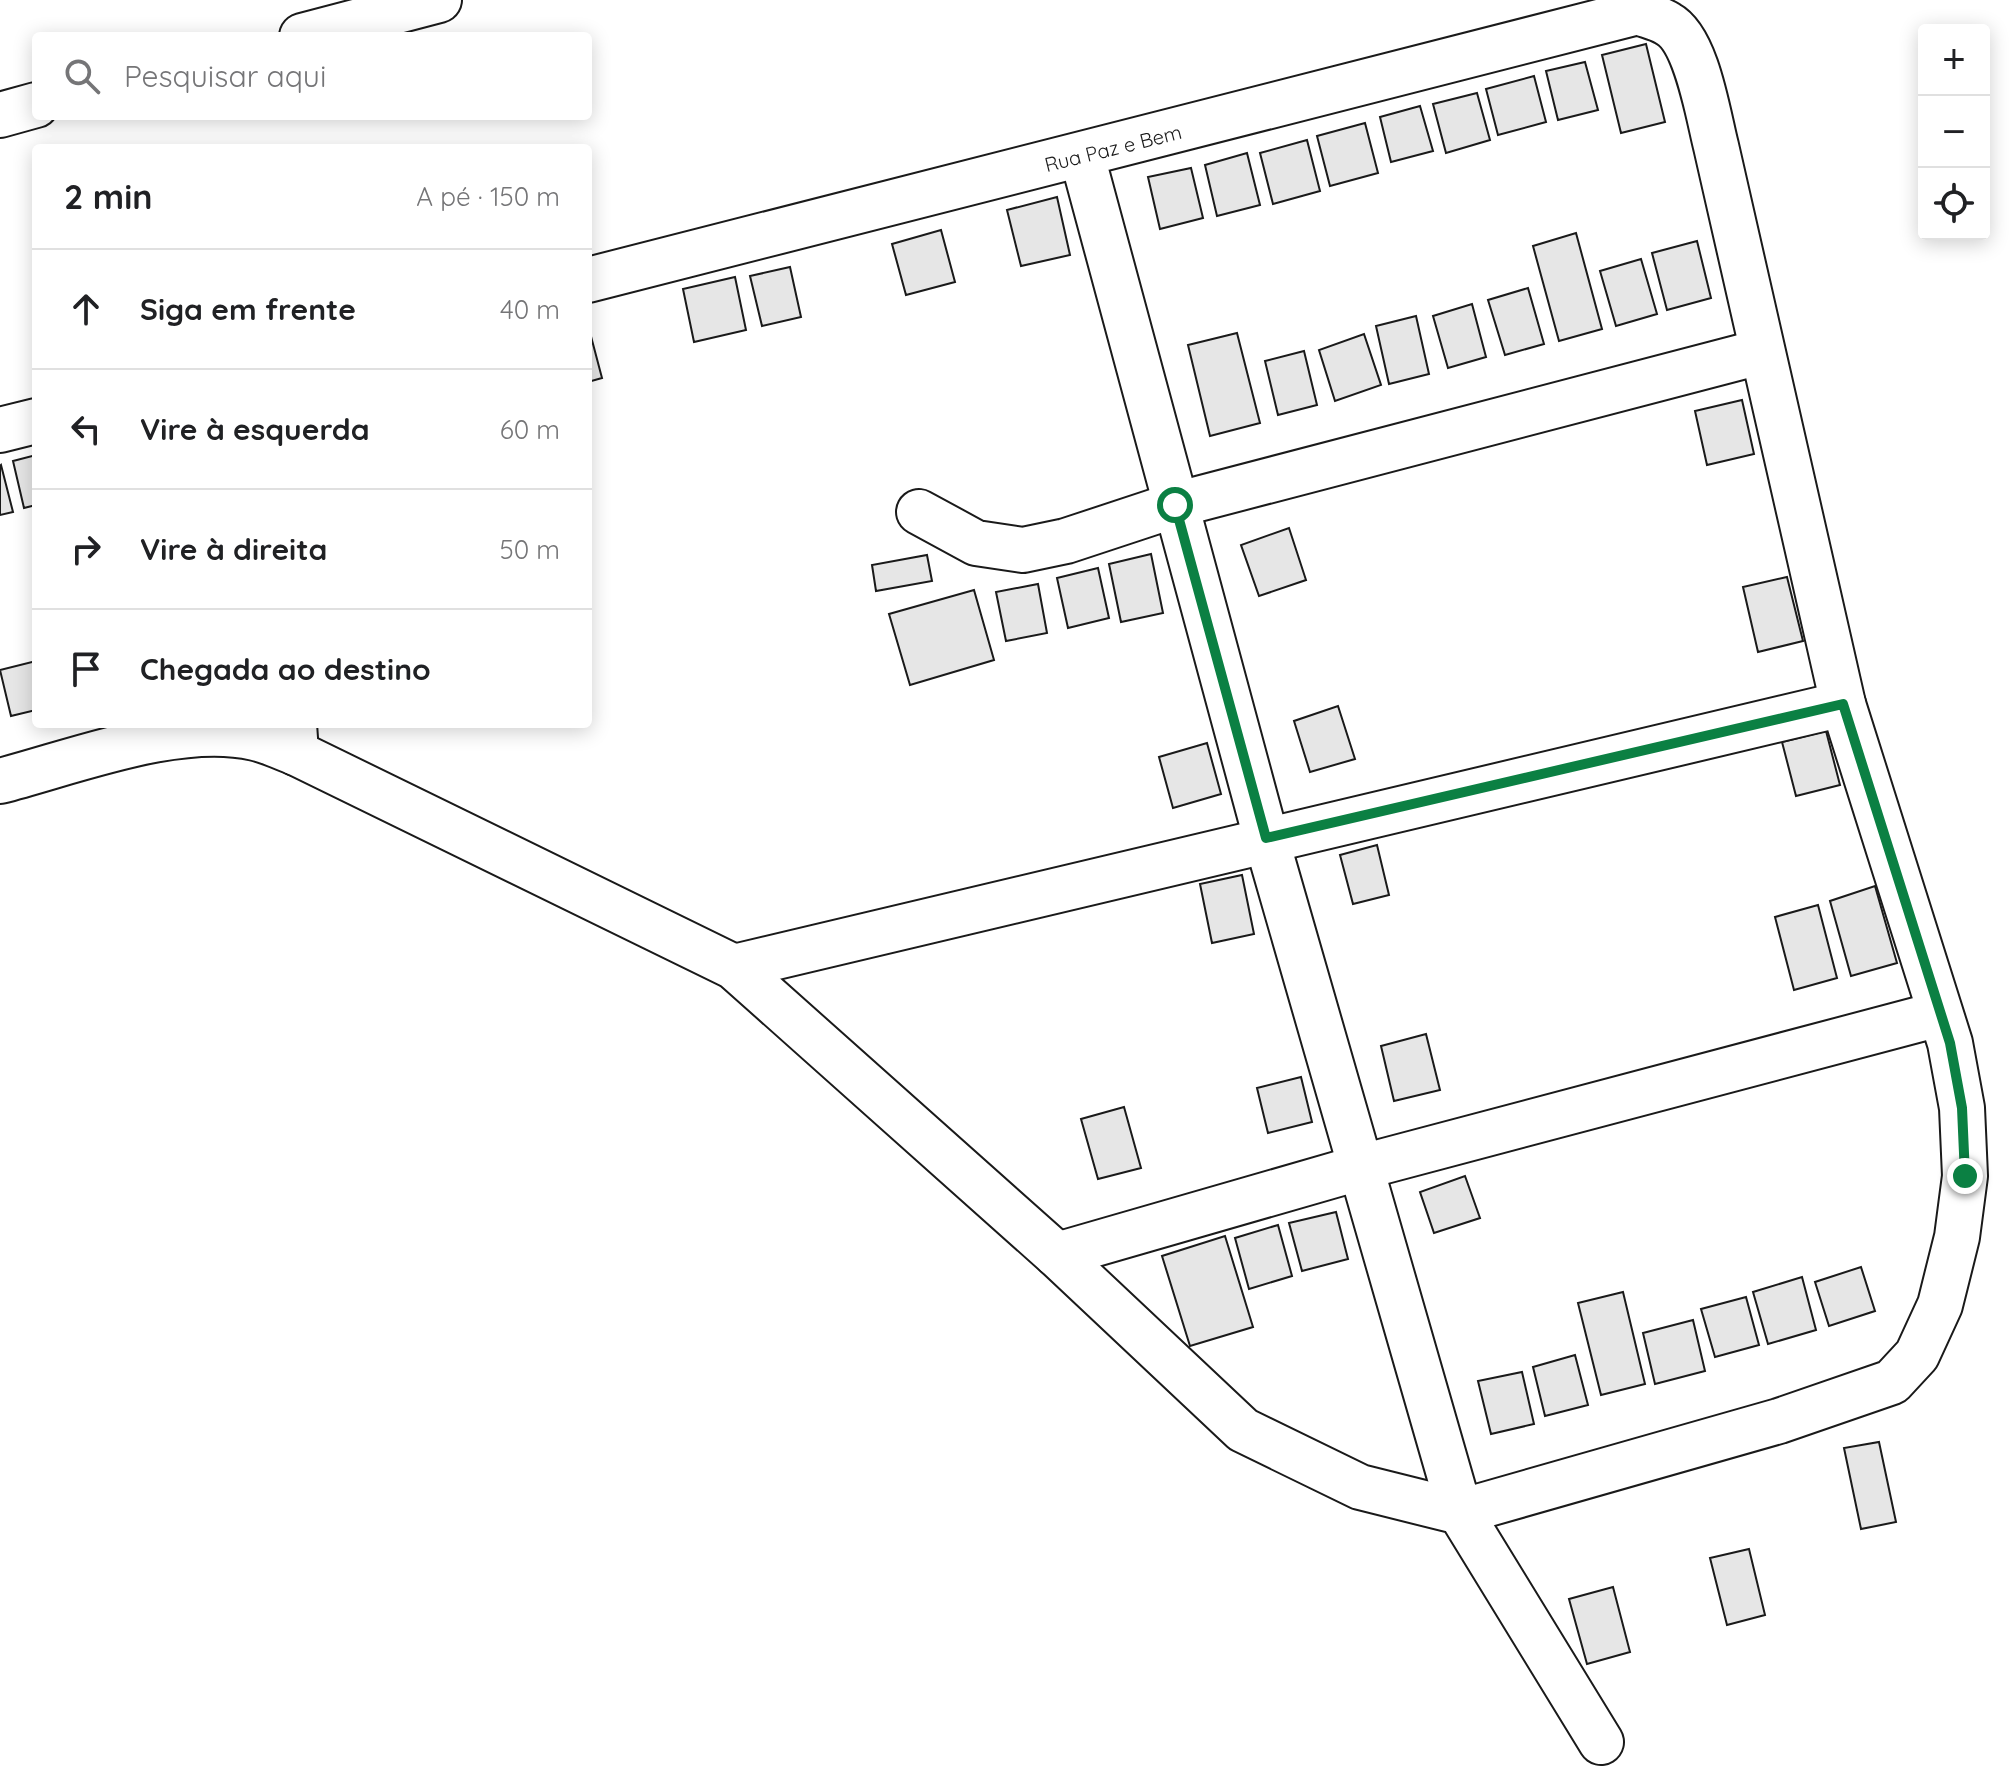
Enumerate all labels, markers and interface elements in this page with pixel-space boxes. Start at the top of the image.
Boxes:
map controls [1918,24,1990,240]
button: + [1918,24,1990,96]
search box [32,32,592,120]
icon: search [60,54,104,98]
text: Pesquisar aqui [124,57,326,95]
button: − [1918,96,1990,168]
street label: Rua Paz e Bem [1042,119,1184,177]
button: locate [1918,168,1990,240]
text: 2 min [64,175,153,218]
text: A pé · 150 m [416,180,560,213]
icon: ahead [64,287,108,331]
text: Siga em frente [140,290,356,328]
text: 40 m [500,293,560,326]
icon: left [64,407,108,451]
text: Vire à esquerda [140,410,369,448]
text: 60 m [500,413,560,446]
route start [1157,487,1193,523]
icon: right [64,527,108,571]
text: Vire à direita [140,530,327,568]
text: 50 m [500,533,560,566]
icon: arrive [64,647,108,691]
text: Chegada ao destino [140,650,431,688]
route end [1947,1158,1983,1194]

